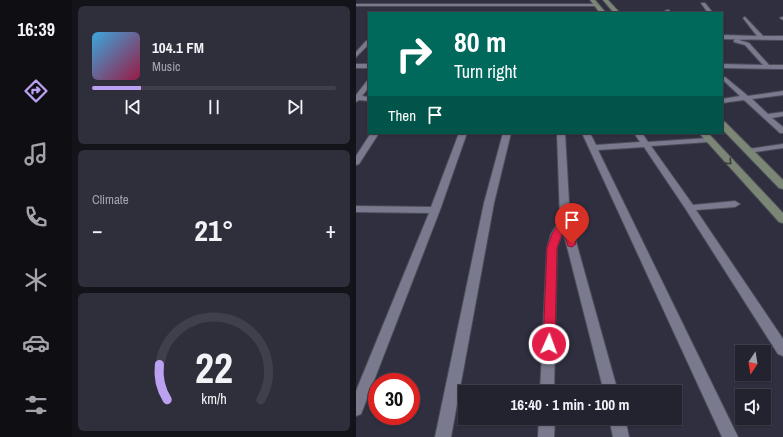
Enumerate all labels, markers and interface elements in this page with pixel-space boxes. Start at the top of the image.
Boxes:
text: 16:39 [17,17,55,42]
text: 80 m [454,23,506,61]
icon: right [388,28,440,80]
text: 104.1 FM [152,37,204,58]
text: Music [152,58,180,75]
text: Turn right [454,59,517,84]
icon: directions [22,77,50,105]
icon: previous [122,96,144,118]
icon: pause [203,96,225,118]
icon: next [284,96,306,118]
icon: arrive [424,104,446,126]
text: Then [388,105,416,126]
icon: music [22,140,50,168]
one-way arrow [724,157,732,165]
text: Climate [92,191,129,208]
icon: phone [22,203,50,231]
pin [555,203,589,244]
icon: arrive [561,209,583,231]
text: 21° [194,210,234,250]
text: − [92,215,103,245]
text: + [325,215,336,245]
icon: climate [22,266,50,294]
position arrow [528,323,570,365]
icon: car [22,329,50,357]
text: 22 [195,340,233,396]
north arrow [735,345,771,381]
map controls [735,345,771,425]
speed limit sign: 30 [368,373,420,425]
text: km/h [201,389,227,408]
button: sound [735,389,771,425]
icon: filters [22,391,50,419]
text: 16:40 · 1 min · 100 m [511,394,629,415]

